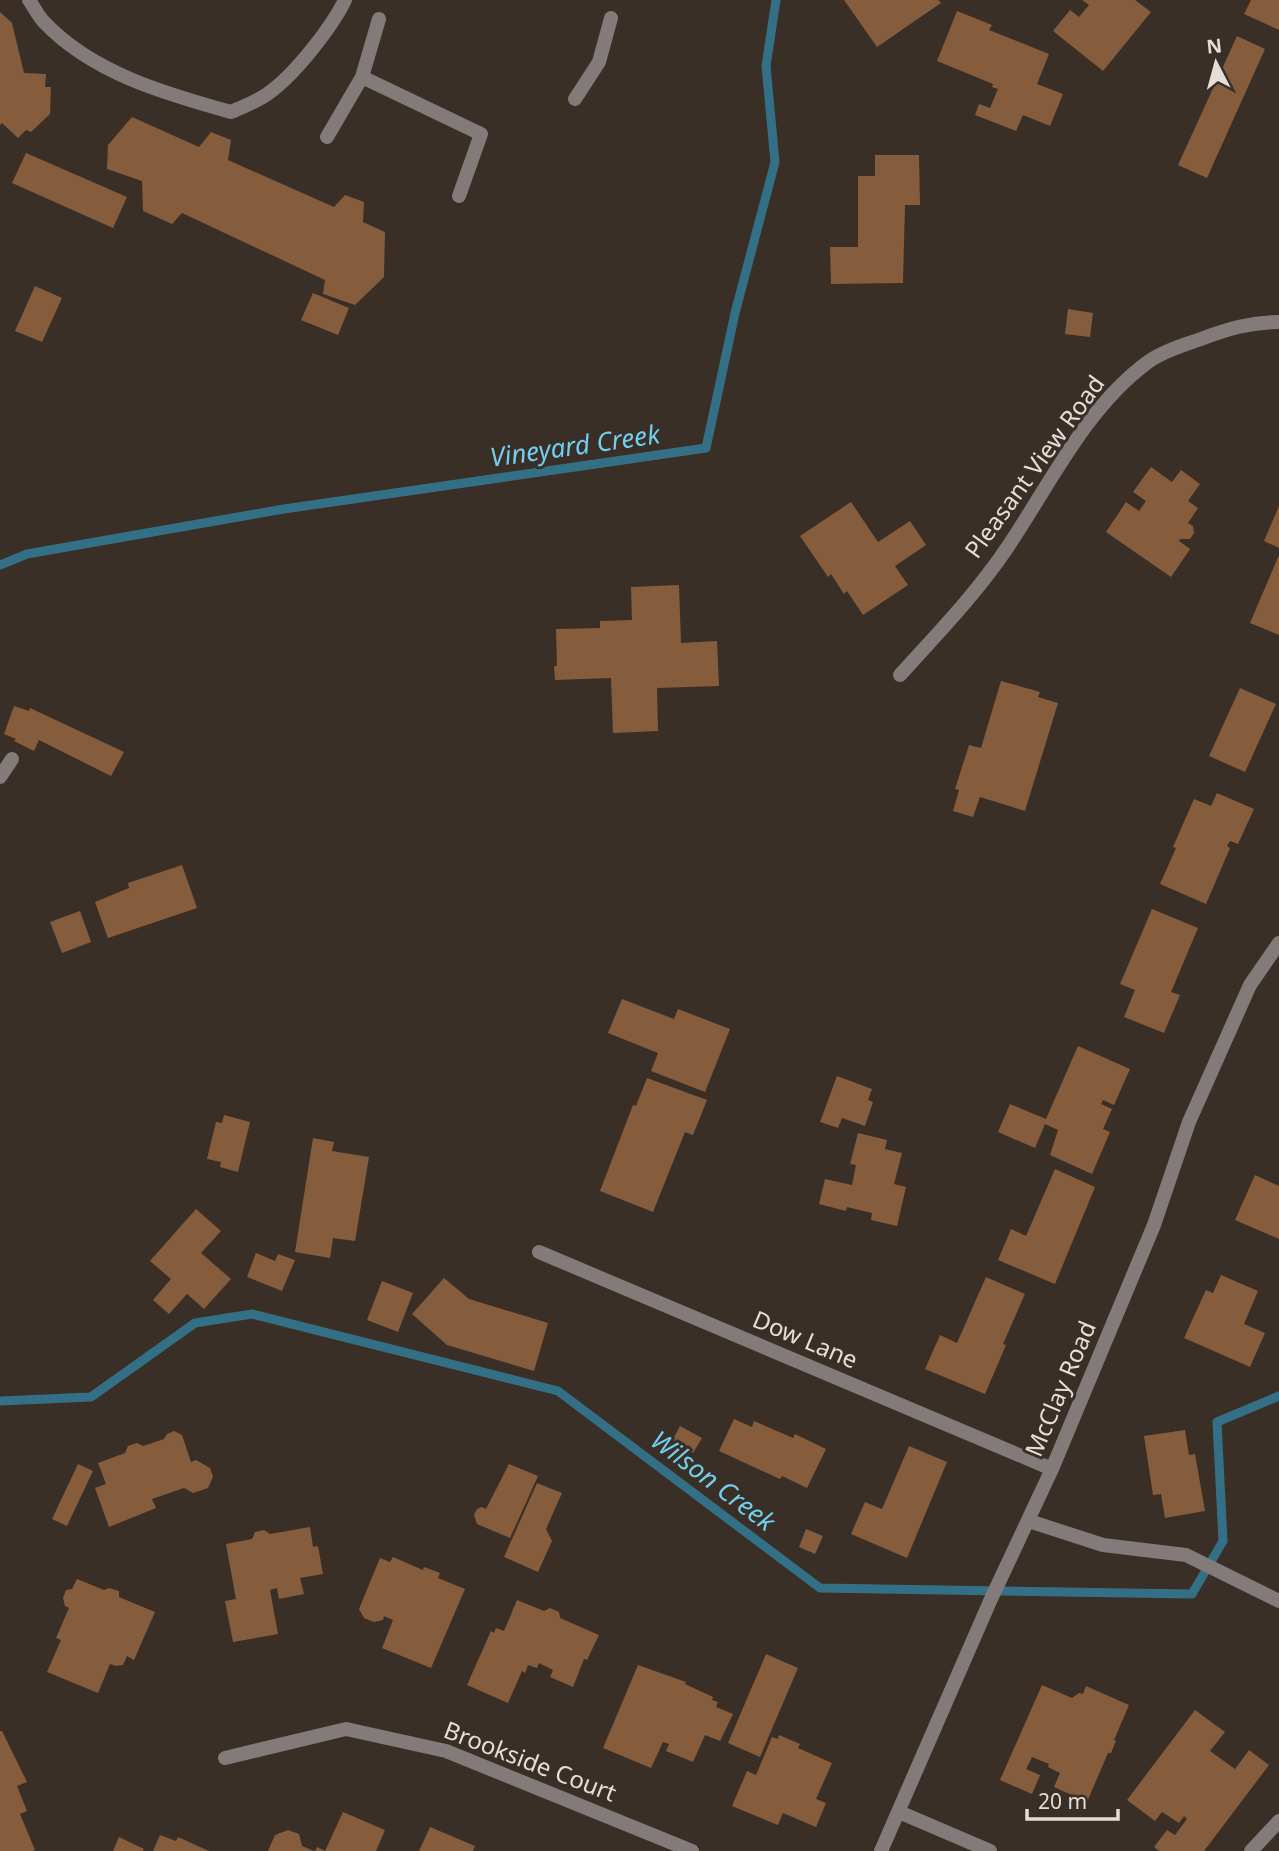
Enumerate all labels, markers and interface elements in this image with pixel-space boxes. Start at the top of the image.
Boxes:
north arrow [1181,28,1251,98]
text: N [1205,32,1223,60]
street label: Pleasant View Road [956,368,1111,564]
water label: Vineyard Creek [488,415,663,475]
street label: Dow Lane [748,1302,863,1376]
street label: McClay Road [1016,1316,1103,1461]
water label: Wilson Creek [644,1422,784,1540]
street label: Brookside Court [440,1713,622,1809]
scale bar [1027,1778,1118,1822]
text: 20 m [1038,1787,1087,1815]

